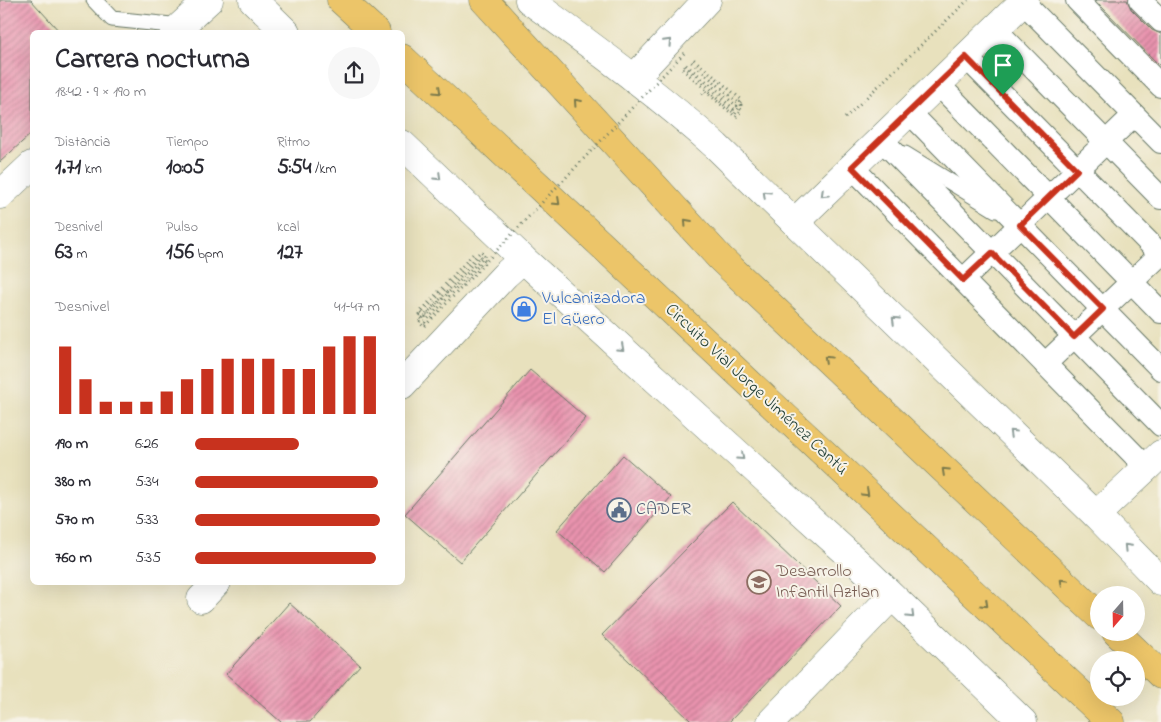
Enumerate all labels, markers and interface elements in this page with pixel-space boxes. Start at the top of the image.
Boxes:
one-way arrow [662,39,671,48]
text: Carrera nocturna [55,40,250,81]
pin [982,44,1024,95]
button: share [328,47,380,99]
icon: arrive [989,51,1017,79]
text: 18:42 · 9 × 190 m [55,80,146,104]
one-way arrow [432,85,441,94]
one-way arrow [574,98,583,107]
text: Distancia [55,132,110,153]
text: Tiempo [166,132,209,153]
text: Ritmo [277,132,310,153]
text: 1.71 [55,153,81,183]
text: 10:05 [166,153,205,183]
text: 5:54 [277,153,311,183]
text: km [81,159,102,180]
text: /km [311,159,336,180]
one-way arrow [432,171,441,180]
one-way arrow [821,188,830,197]
one-way arrow [763,191,772,200]
one-way arrow [551,196,560,205]
text: Desnivel [55,217,103,238]
text: Pulso [166,217,198,238]
text: kcal [277,217,299,238]
one-way arrow [684,218,693,227]
text: 63 [55,238,73,268]
text: 156 [166,238,194,268]
text: 127 [277,238,303,268]
text: m [73,244,87,265]
text: bpm [194,244,223,265]
place label: Vulcanizadora El Güero [541,286,646,333]
text: Desnivel [55,295,109,319]
text: 41–47 m [334,295,380,319]
shop icon: Vulcanizadora El Güero [511,296,537,322]
street label: Circuito Vial Jorge Jiménez Cantú [658,298,853,483]
one-way arrow [892,316,901,325]
one-way arrow [615,342,624,351]
one-way arrow [824,356,833,365]
one-way arrow [1009,430,1018,439]
text: 190 m [55,432,88,456]
text: 6:26 [135,432,158,456]
one-way arrow [736,451,745,460]
one-way arrow [942,468,951,477]
text: 380 m [55,470,91,494]
text: 5:34 [135,470,159,494]
one-way arrow [861,487,870,496]
public building icon: CADER [606,497,632,523]
place label: CADER [636,497,691,523]
text: 570 m [55,508,94,532]
text: 5:33 [135,508,159,532]
one-way arrow [1124,544,1133,553]
text: 760 m [55,546,92,570]
text: 5:35 [135,546,161,570]
place label: Desarrollo Infantil Aztlan [775,559,879,606]
school or university icon: Desarrollo Infantil Aztlan [746,569,772,595]
one-way arrow [1060,579,1069,588]
north arrow [1090,586,1145,641]
map controls [1090,586,1145,706]
one-way arrow [979,598,988,607]
one-way arrow [905,609,914,618]
button: locate [1090,651,1145,706]

